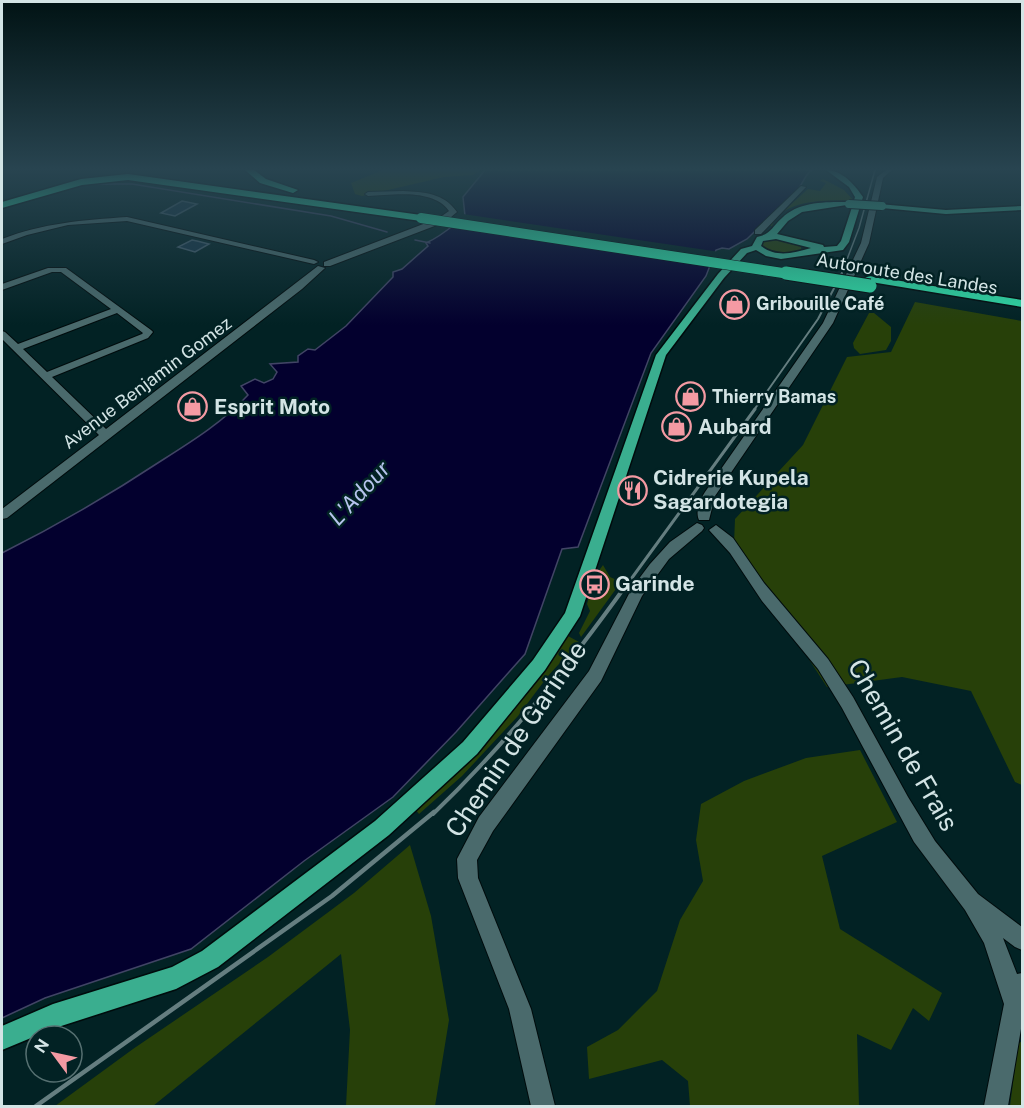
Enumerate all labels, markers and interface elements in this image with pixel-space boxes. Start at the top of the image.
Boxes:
street label: Autoroute des Landes [815,249,999,298]
shop icon: Gribouille Café [719,288,751,320]
place label: Gribouille Café [756,293,884,314]
street label: Avenue Benjamin Gomez [58,312,235,453]
shop icon: Thierry Bamas [675,381,707,413]
place label: Thierry Bamas [712,386,836,407]
shop icon: Esprit Moto [177,391,209,423]
place label: Esprit Moto [214,394,330,419]
shop icon: Aubard [661,411,693,443]
place label: Aubard [698,414,772,439]
water label: L'Adour [323,455,395,530]
place label: Cidrerie Kupela Sagardotegia [653,465,809,514]
restaurant icon: Cidrerie Kupela Sagardotegia [616,474,648,506]
bus stop icon: Garinde [578,568,610,600]
place label: Garinde [615,571,695,596]
street label: Chemin de Garinde [439,635,593,843]
street label: Chemin de Frais [842,653,965,836]
north arrow [24,1024,84,1084]
text: N [30,1036,53,1057]

